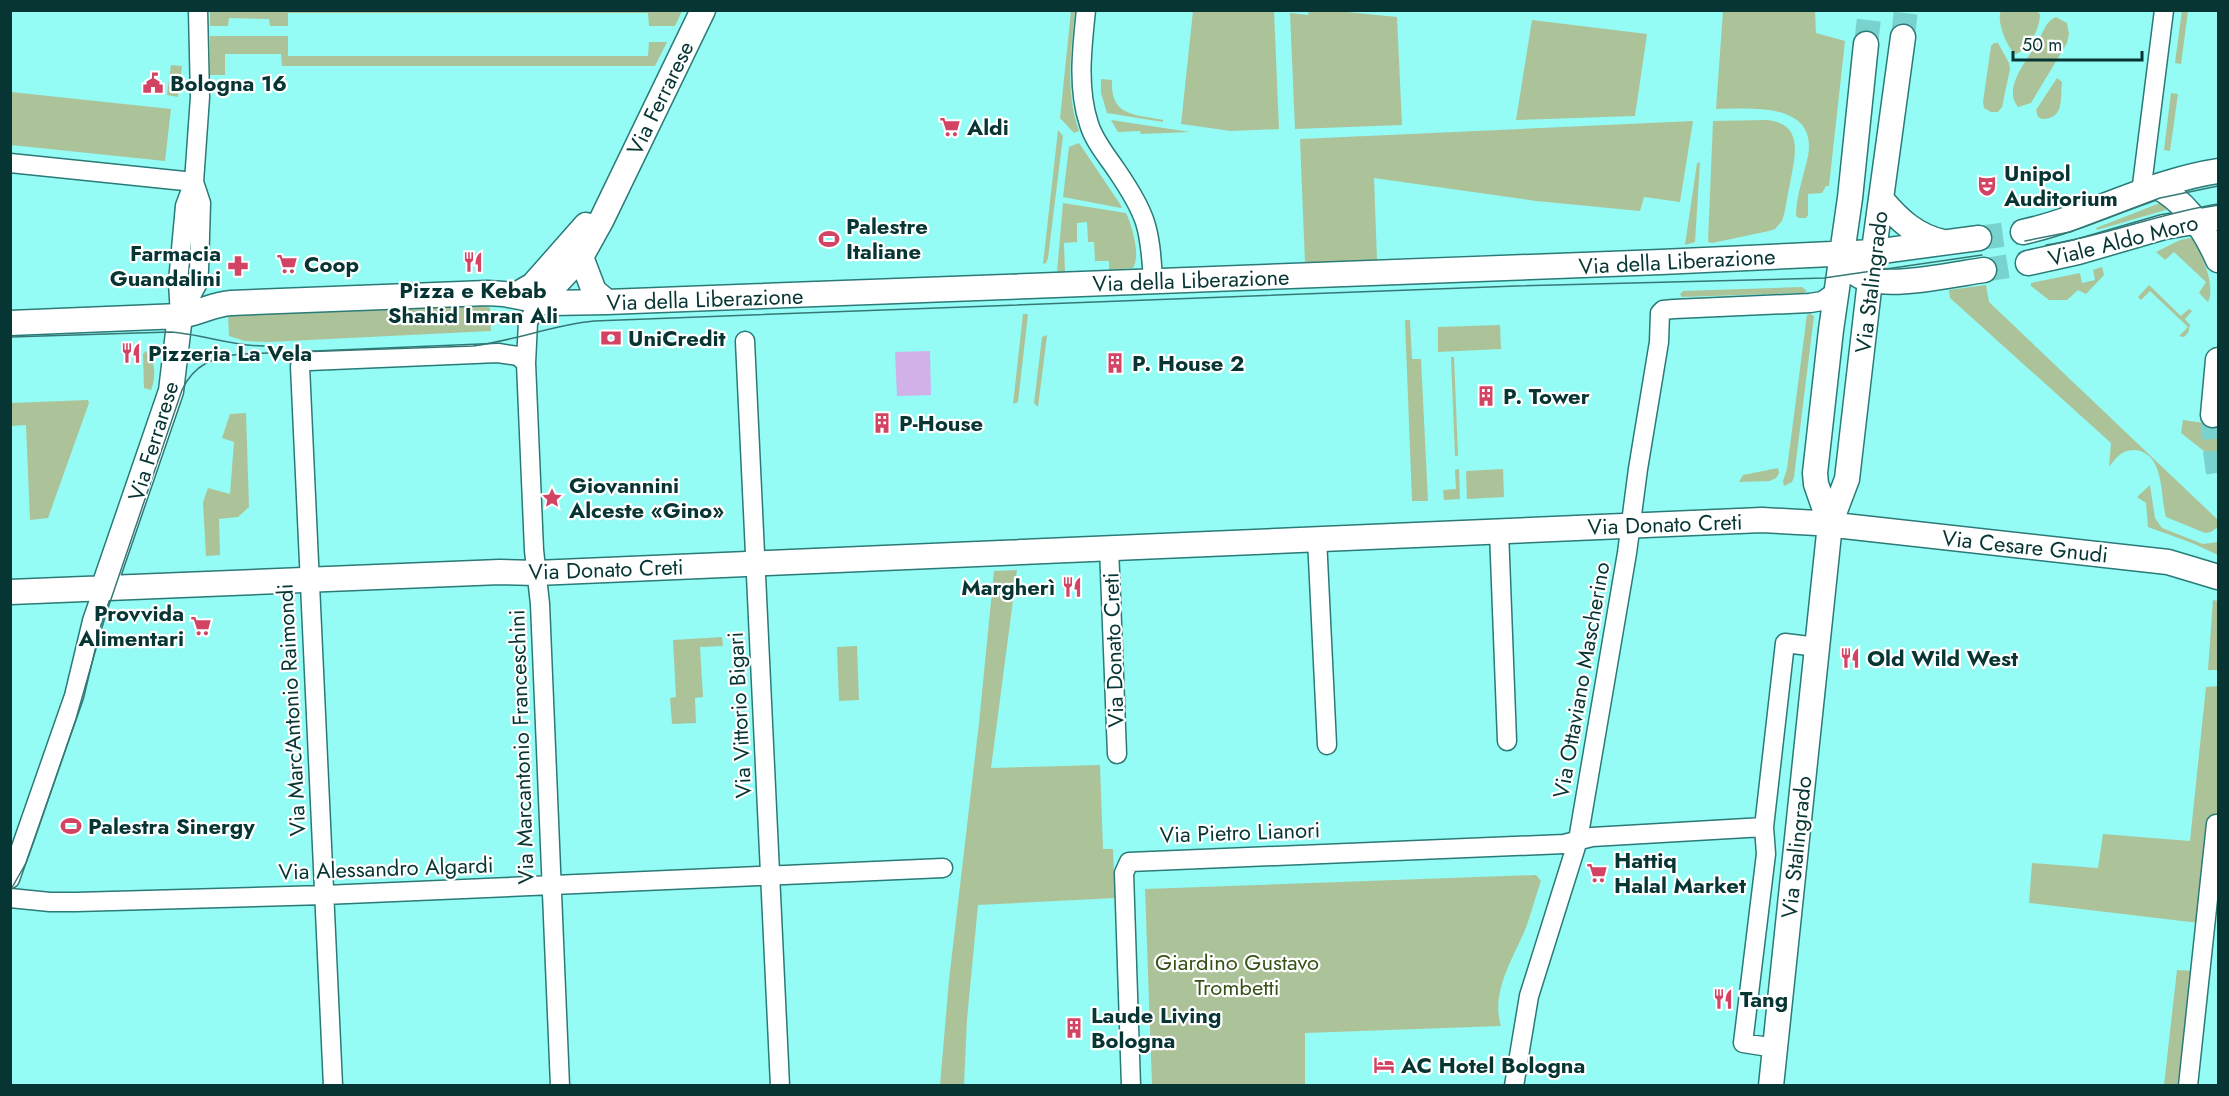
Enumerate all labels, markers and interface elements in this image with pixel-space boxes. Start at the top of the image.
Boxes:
scale bar [2013,24,2142,62]
text: 50 m [2022,32,2062,58]
street label: Via Ferrarese [619,35,701,161]
place label: Bologna 16 [170,67,287,99]
public building icon: Bologna 16 [141,71,165,95]
place label: Aldi [966,111,1009,143]
supermarket icon: Aldi [938,115,962,139]
place label: Unipol Auditorium [2003,157,2118,214]
theatre icon: Unipol Auditorium [1975,174,1999,198]
street label: Viale Aldo Moro [2045,206,2201,274]
street label: Via Stalingrado [1846,209,1896,355]
place label: Palestre Italiane [846,210,928,267]
sports icon: Palestre Italiane [817,227,841,251]
place label: Farmacia Guandalini [110,237,221,294]
street label: Via della Liberazione [1578,240,1776,282]
place label: Coop [304,248,359,280]
restaurant icon: Pizza e Kebab Shahid Imran Ali [461,250,485,274]
supermarket icon: Coop [275,252,299,276]
pharmacy icon: Farmacia Guandalini [226,254,250,278]
street label: Via della Liberazione [1092,261,1290,299]
place label: Pizza e Kebab Shahid Imran Ali [388,274,558,331]
street label: Via della Liberazione [606,280,804,318]
place label: UniCredit [628,322,726,354]
bank icon: UniCredit [599,326,623,350]
place label: Pizzeria La Vela [148,337,312,369]
restaurant icon: Pizzeria La Vela [119,341,143,365]
place label: P. House 2 [1132,347,1244,379]
building icon: P. House 2 [1103,351,1127,375]
street label: Via Ferrarese [120,377,186,505]
place label: P. Tower [1503,380,1590,412]
building icon: P. Tower [1474,384,1498,408]
place label: P-House [899,407,983,439]
building icon: P-House [870,411,894,435]
place label: Giovannini Alceste «Gino» [568,469,724,526]
place icon: Giovannini Alceste «Gino» [540,486,564,510]
street label: Via Donato Creti [1587,505,1743,543]
street label: Via Cesare Gnudi [1940,521,2110,571]
street label: Via Donato Creti [528,550,684,588]
street label: Via Ottaviano Mascherino [1544,559,1618,801]
place label: Margherì [961,571,1055,603]
street label: Via Donato Creti [1094,572,1132,728]
restaurant icon: Margherì [1060,575,1084,599]
street label: Via Marc'Antonio Raimondi [268,583,314,837]
place label: Provvida Alimentari [78,597,184,654]
street label: Via Marcantonio Franceschini [500,609,542,885]
supermarket icon: Provvida Alimentari [189,614,213,638]
street label: Via Vittorio Bigari [719,631,759,799]
place label: Old Wild West [1867,642,2018,674]
restaurant icon: Old Wild West [1838,646,1862,670]
street label: Via Stalingrado [1773,774,1819,920]
place label: Palestra Sinergy [88,810,255,842]
street label: Via Pietro Lianori [1159,813,1321,851]
sports icon: Palestra Sinergy [59,814,83,838]
place label: Hattiq Halal Market [1614,844,1746,901]
street label: Via Alessandro Algardi [278,848,494,888]
supermarket icon: Hattiq Halal Market [1585,861,1609,885]
park label: Giardino Gustavo Trombetti [1155,946,1319,1003]
place label: Tang [1740,983,1788,1015]
restaurant icon: Tang [1711,987,1735,1011]
place label: Laude Living Bologna [1091,999,1221,1056]
building icon: Laude Living Bologna [1062,1016,1086,1040]
place label: AC Hotel Bologna [1400,1049,1585,1081]
hotel icon: AC Hotel Bologna [1372,1053,1396,1077]

